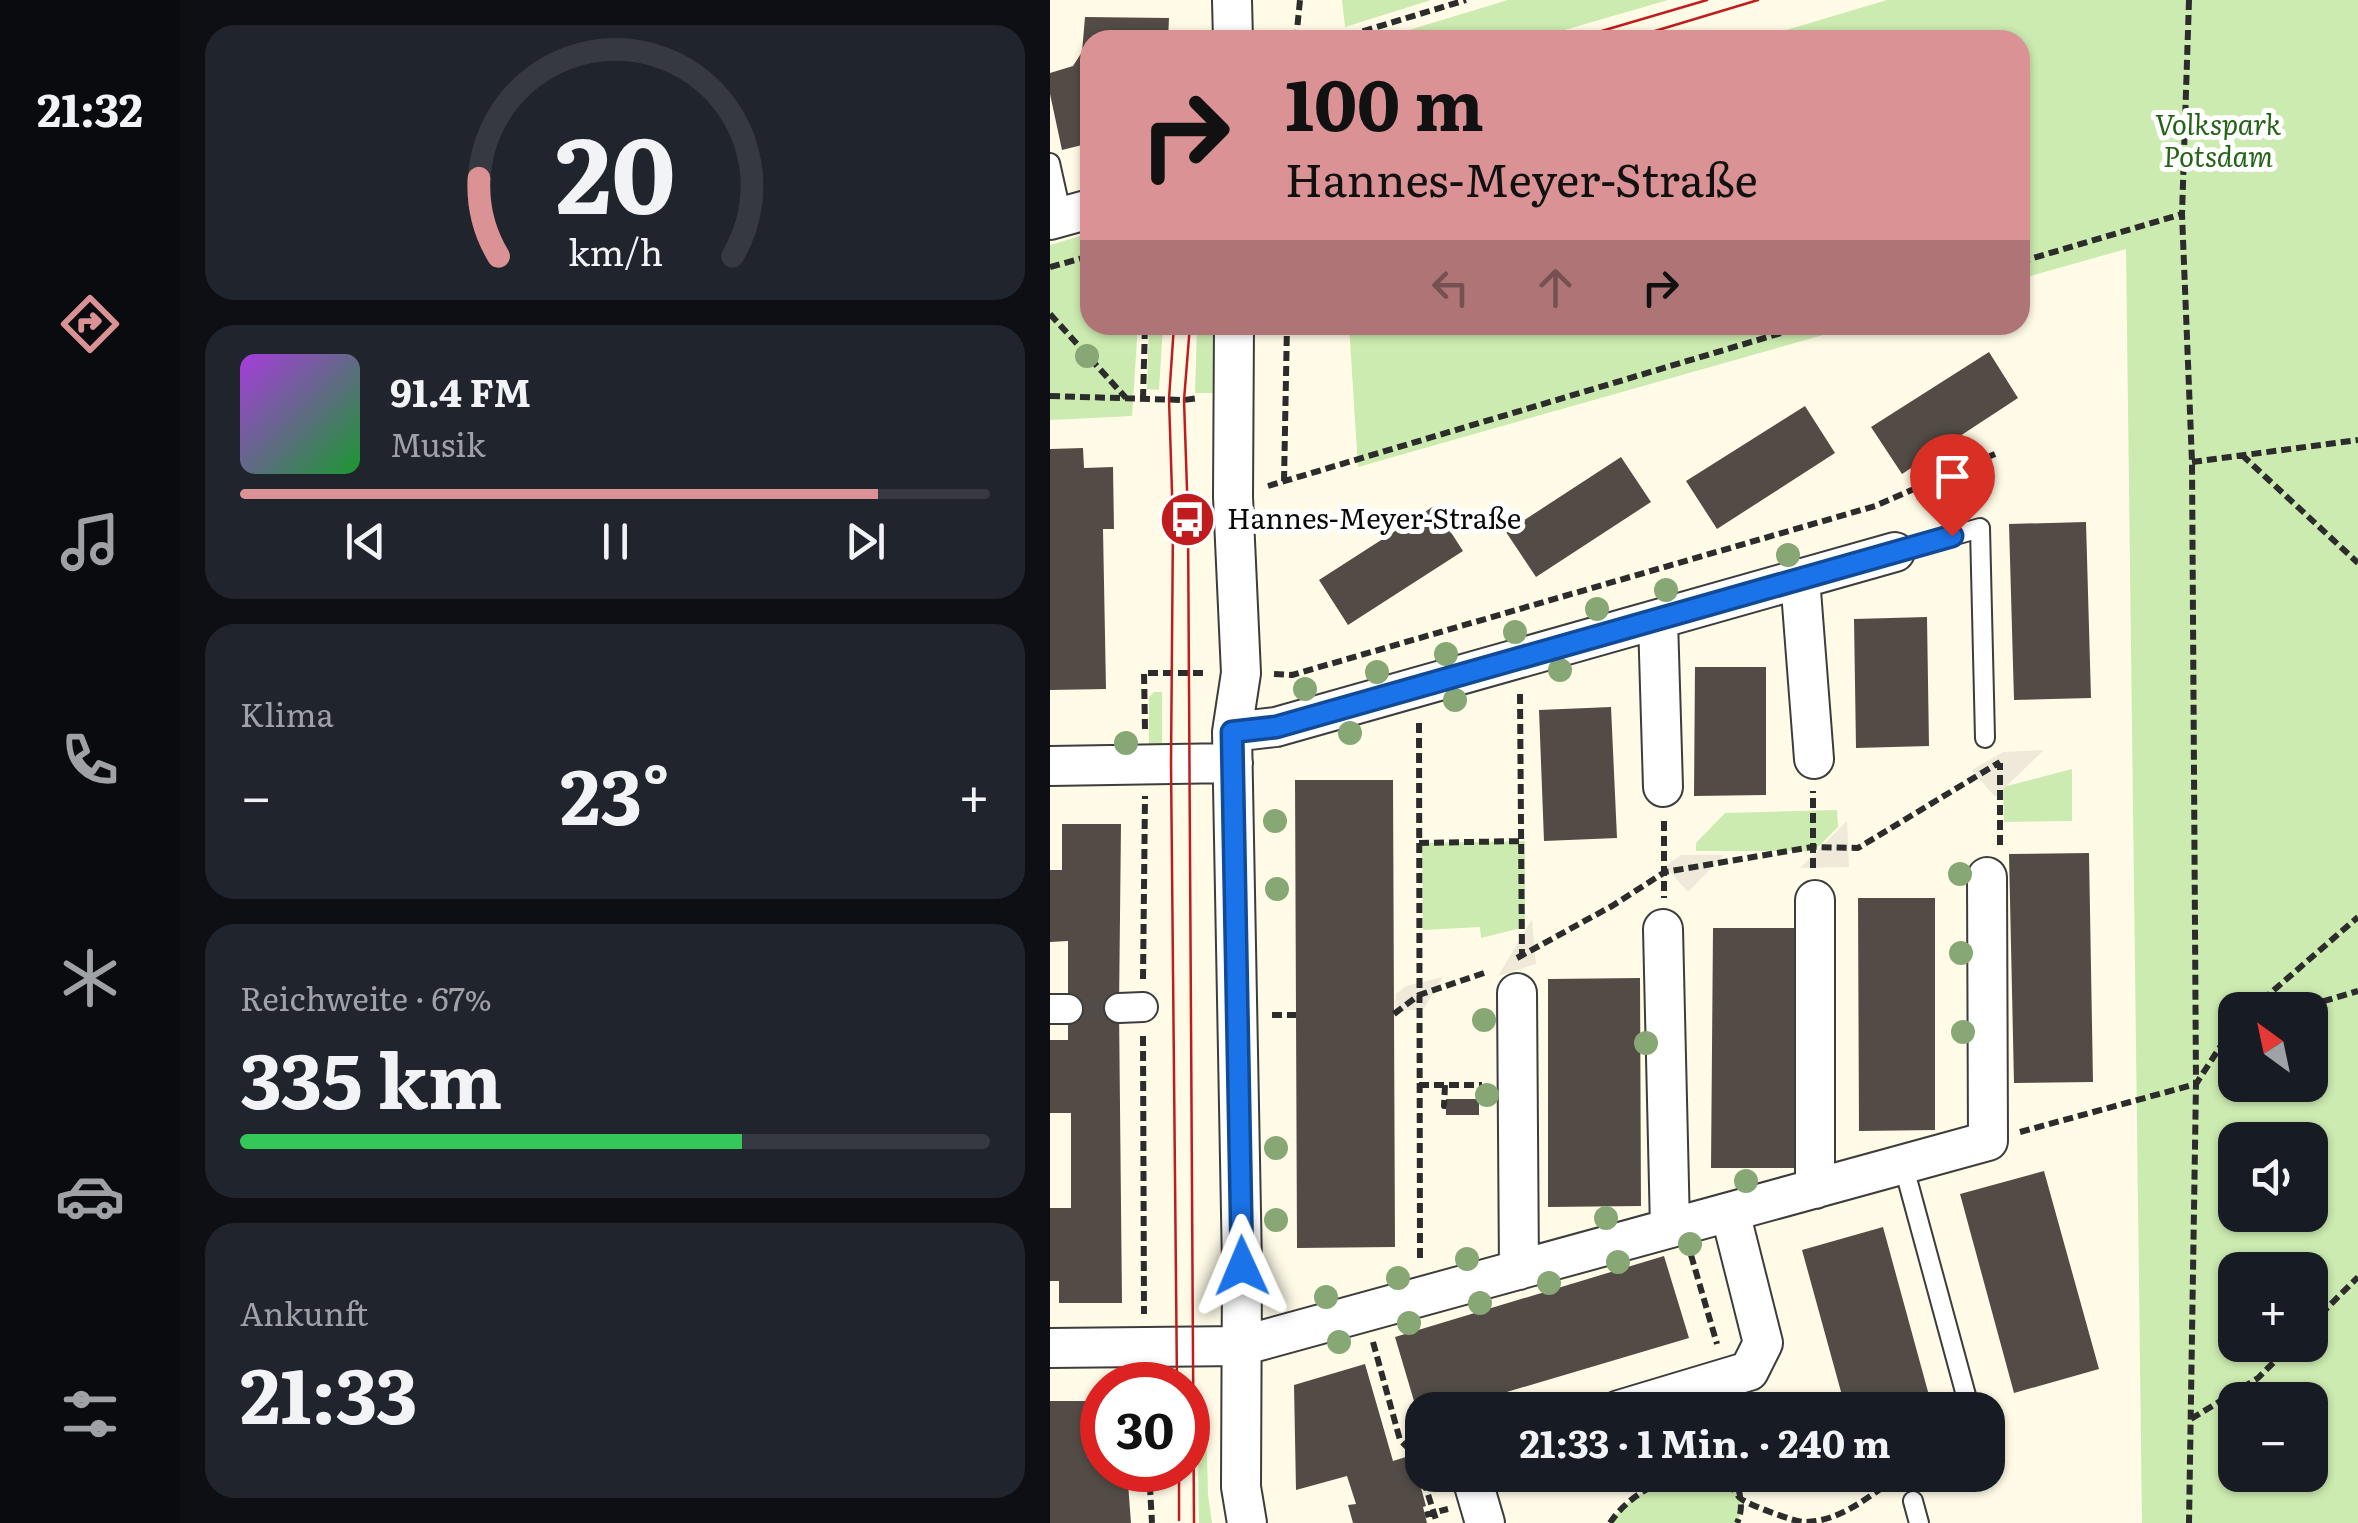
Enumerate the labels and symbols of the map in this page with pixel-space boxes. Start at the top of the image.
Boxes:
park label: Volkspark Potsdam [2155,102,2282,176]
pin [1910,434,1995,537]
bus stop icon: Hannes-Meyer-Straße [1158,489,1218,549]
place label: Hannes-Meyer-Straße [1227,496,1521,538]
north arrow [2218,992,2328,1102]
position arrow [1190,1214,1294,1318]
speed limit sign: 30 [1080,1362,1210,1492]

